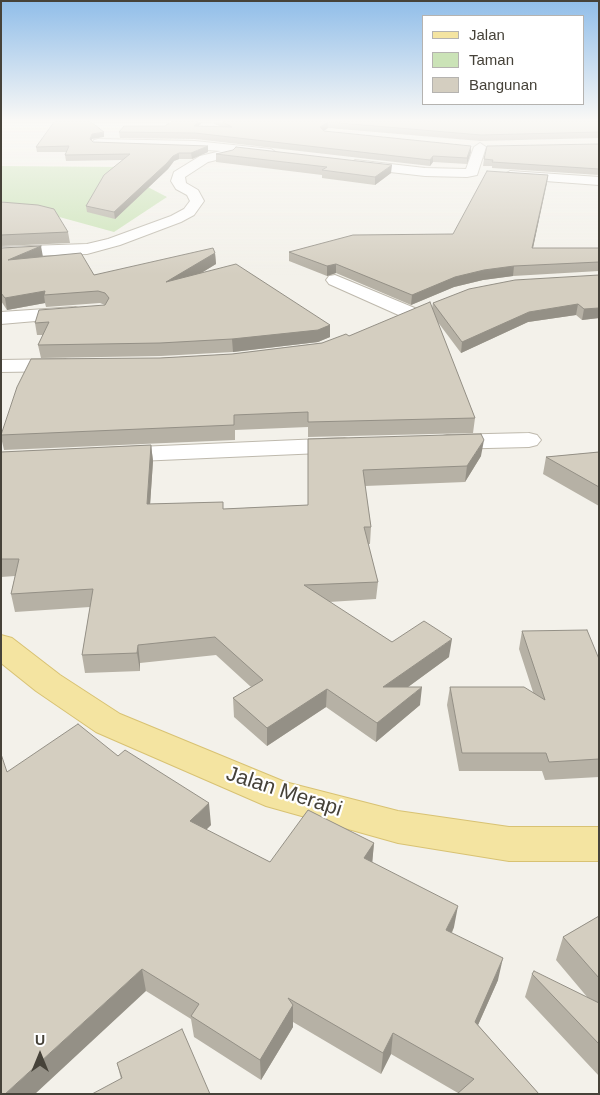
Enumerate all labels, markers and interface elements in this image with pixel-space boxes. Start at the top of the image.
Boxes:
legend [422,15,585,105]
text: Jalan [469,26,505,43]
text: Taman [469,51,514,68]
text: Bangunan [469,76,537,93]
street label: Jalan Merapi [223,761,345,823]
north arrow [15,1030,65,1080]
text: U [35,1032,45,1048]

